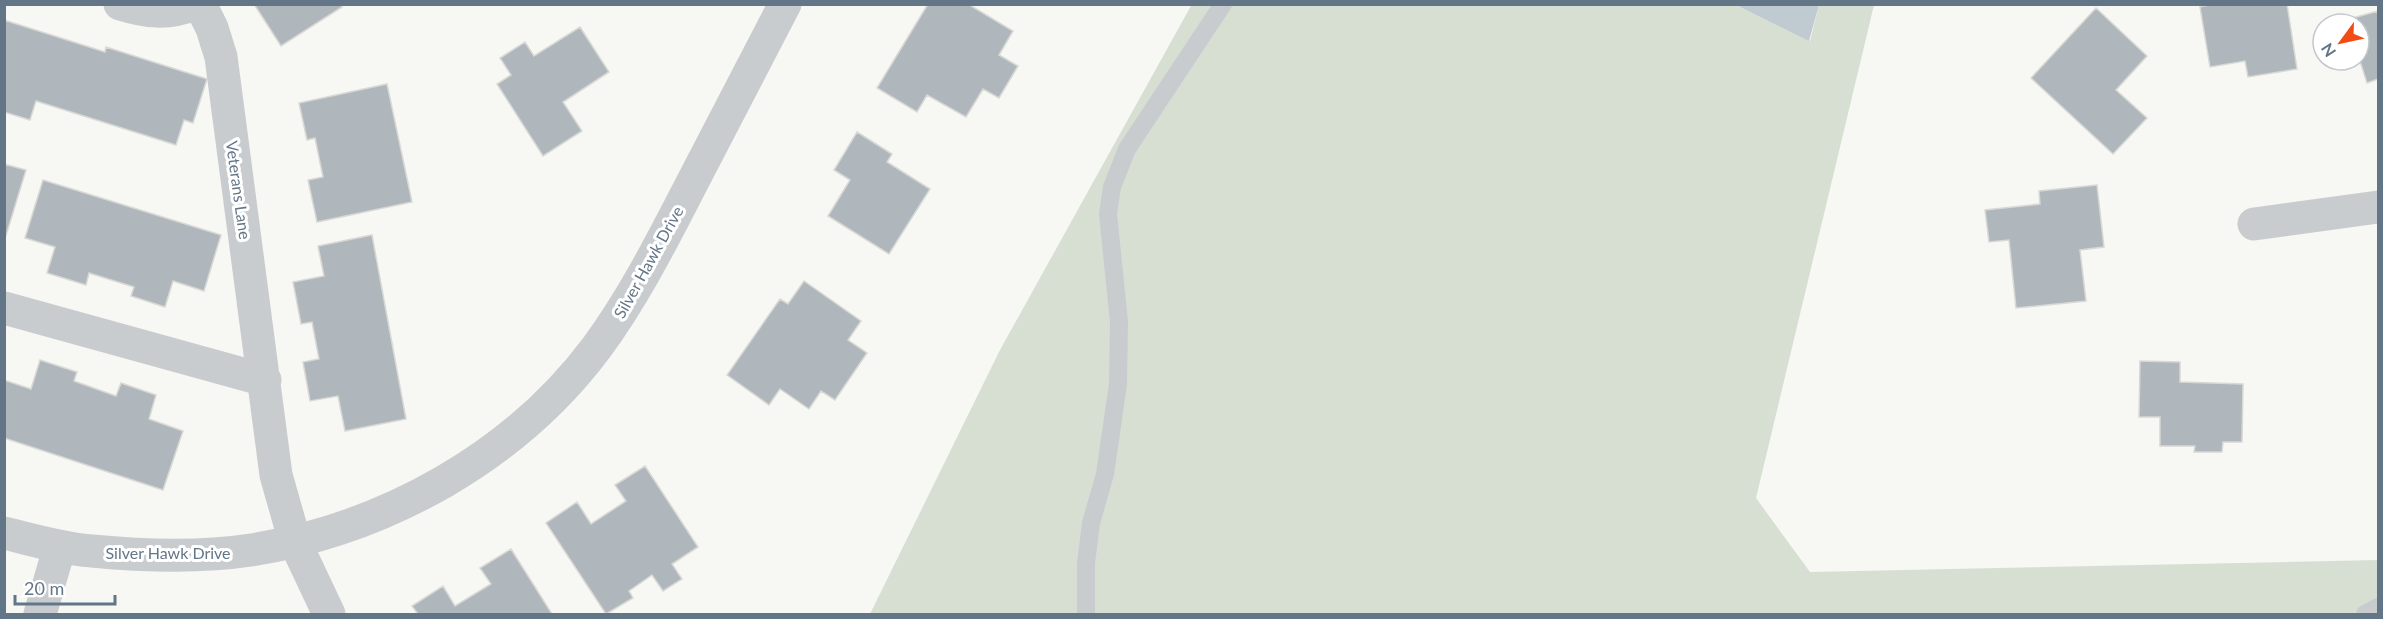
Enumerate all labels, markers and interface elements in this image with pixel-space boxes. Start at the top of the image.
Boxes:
north arrow [2311,12,2371,72]
text: N [2317,40,2339,61]
street label: Veterans Lane [223,140,255,240]
street label: Silver Hawk Drive [609,203,687,321]
street label: Silver Hawk Drive [105,543,231,562]
scale bar [15,568,116,606]
text: 20 m [24,577,64,599]

